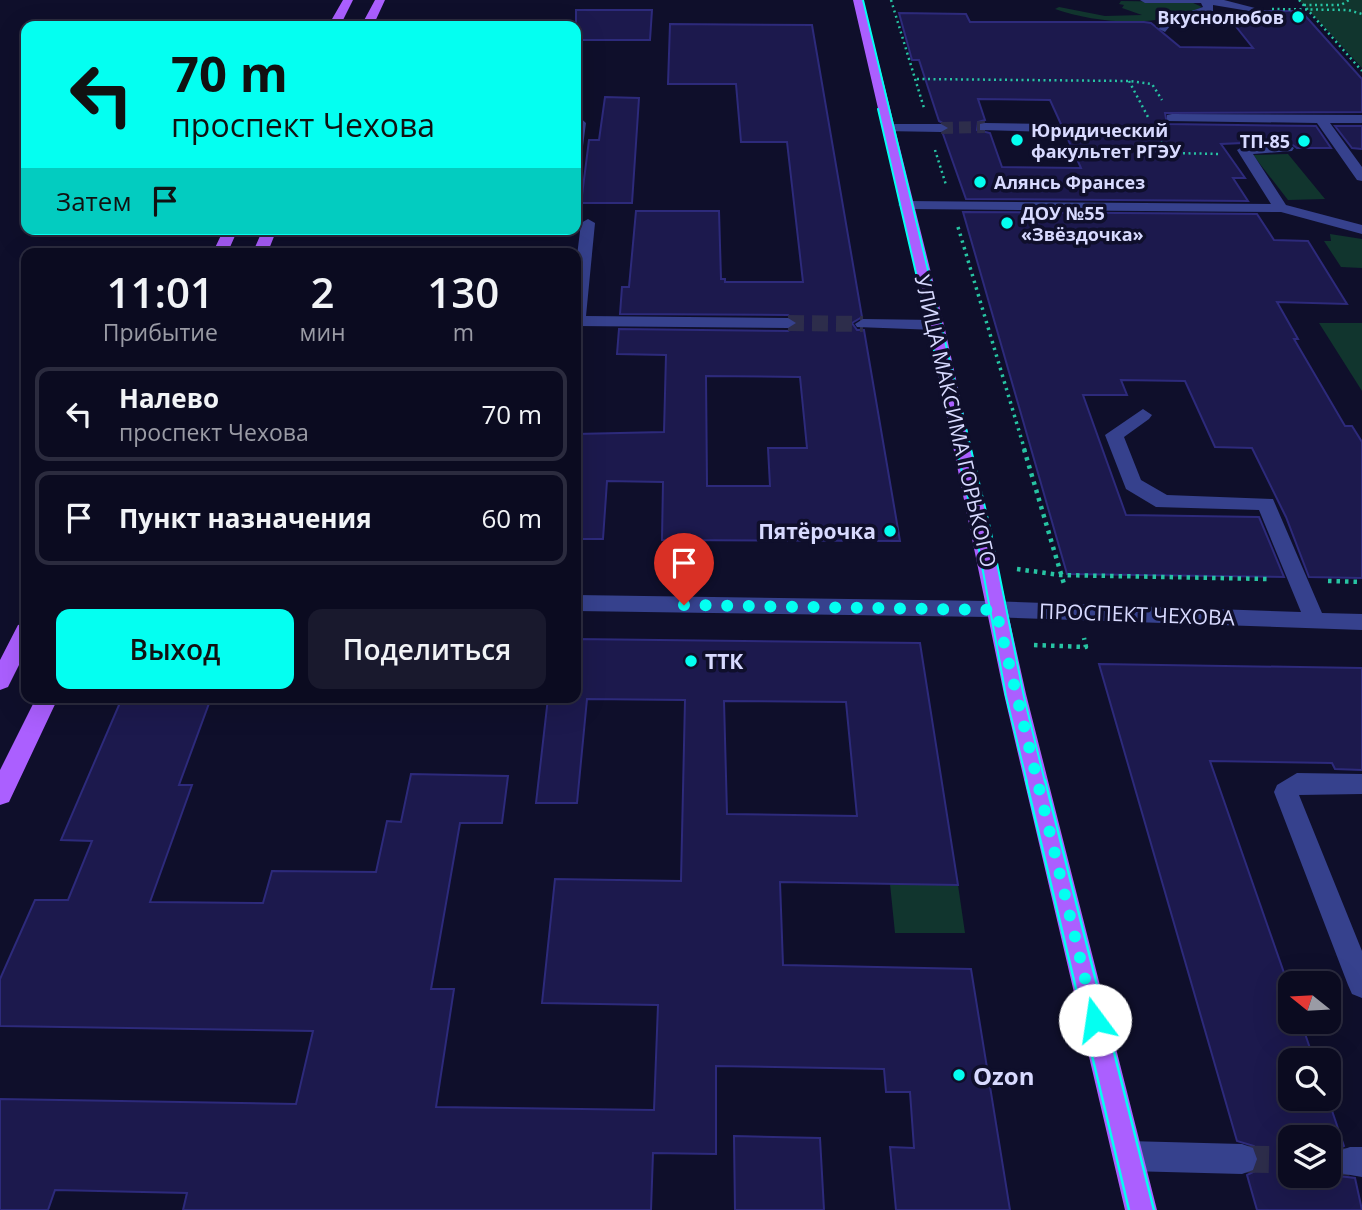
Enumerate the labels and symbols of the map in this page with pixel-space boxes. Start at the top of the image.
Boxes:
place label: Вкуснолюбов [1157,5,1284,29]
marker: Вкуснолюбов [1290,9,1306,25]
place label: Юридический факультет РГЭУ [1031,118,1181,163]
place label: ТП-85 [1240,129,1290,153]
marker: Юридический факультет РГЭУ [1009,132,1025,148]
marker: ТП-85 [1296,133,1312,149]
place label: Алянсь Франсез [994,170,1145,194]
marker: Алянсь Франсез [972,174,988,190]
place label: ДОУ №55 «Звёздочка» [1021,201,1144,246]
marker: ДОУ №55 «Звёздочка» [999,215,1015,231]
street label: УЛИЦА МАКСИМА ГОРЬКОГО [909,272,1003,570]
place label: Пятёрочка [758,517,876,545]
marker: Пятёрочка [882,523,898,539]
pin [654,533,714,605]
street label: ПРОСПЕКТ ЧЕХОВА [1039,597,1236,631]
place label: ТТК [705,647,744,675]
marker: ТТК [683,653,699,669]
north arrow [1278,971,1340,1034]
position arrow [1058,983,1132,1057]
place label: Ozon [973,1059,1034,1092]
marker: Ozon [951,1067,967,1083]

